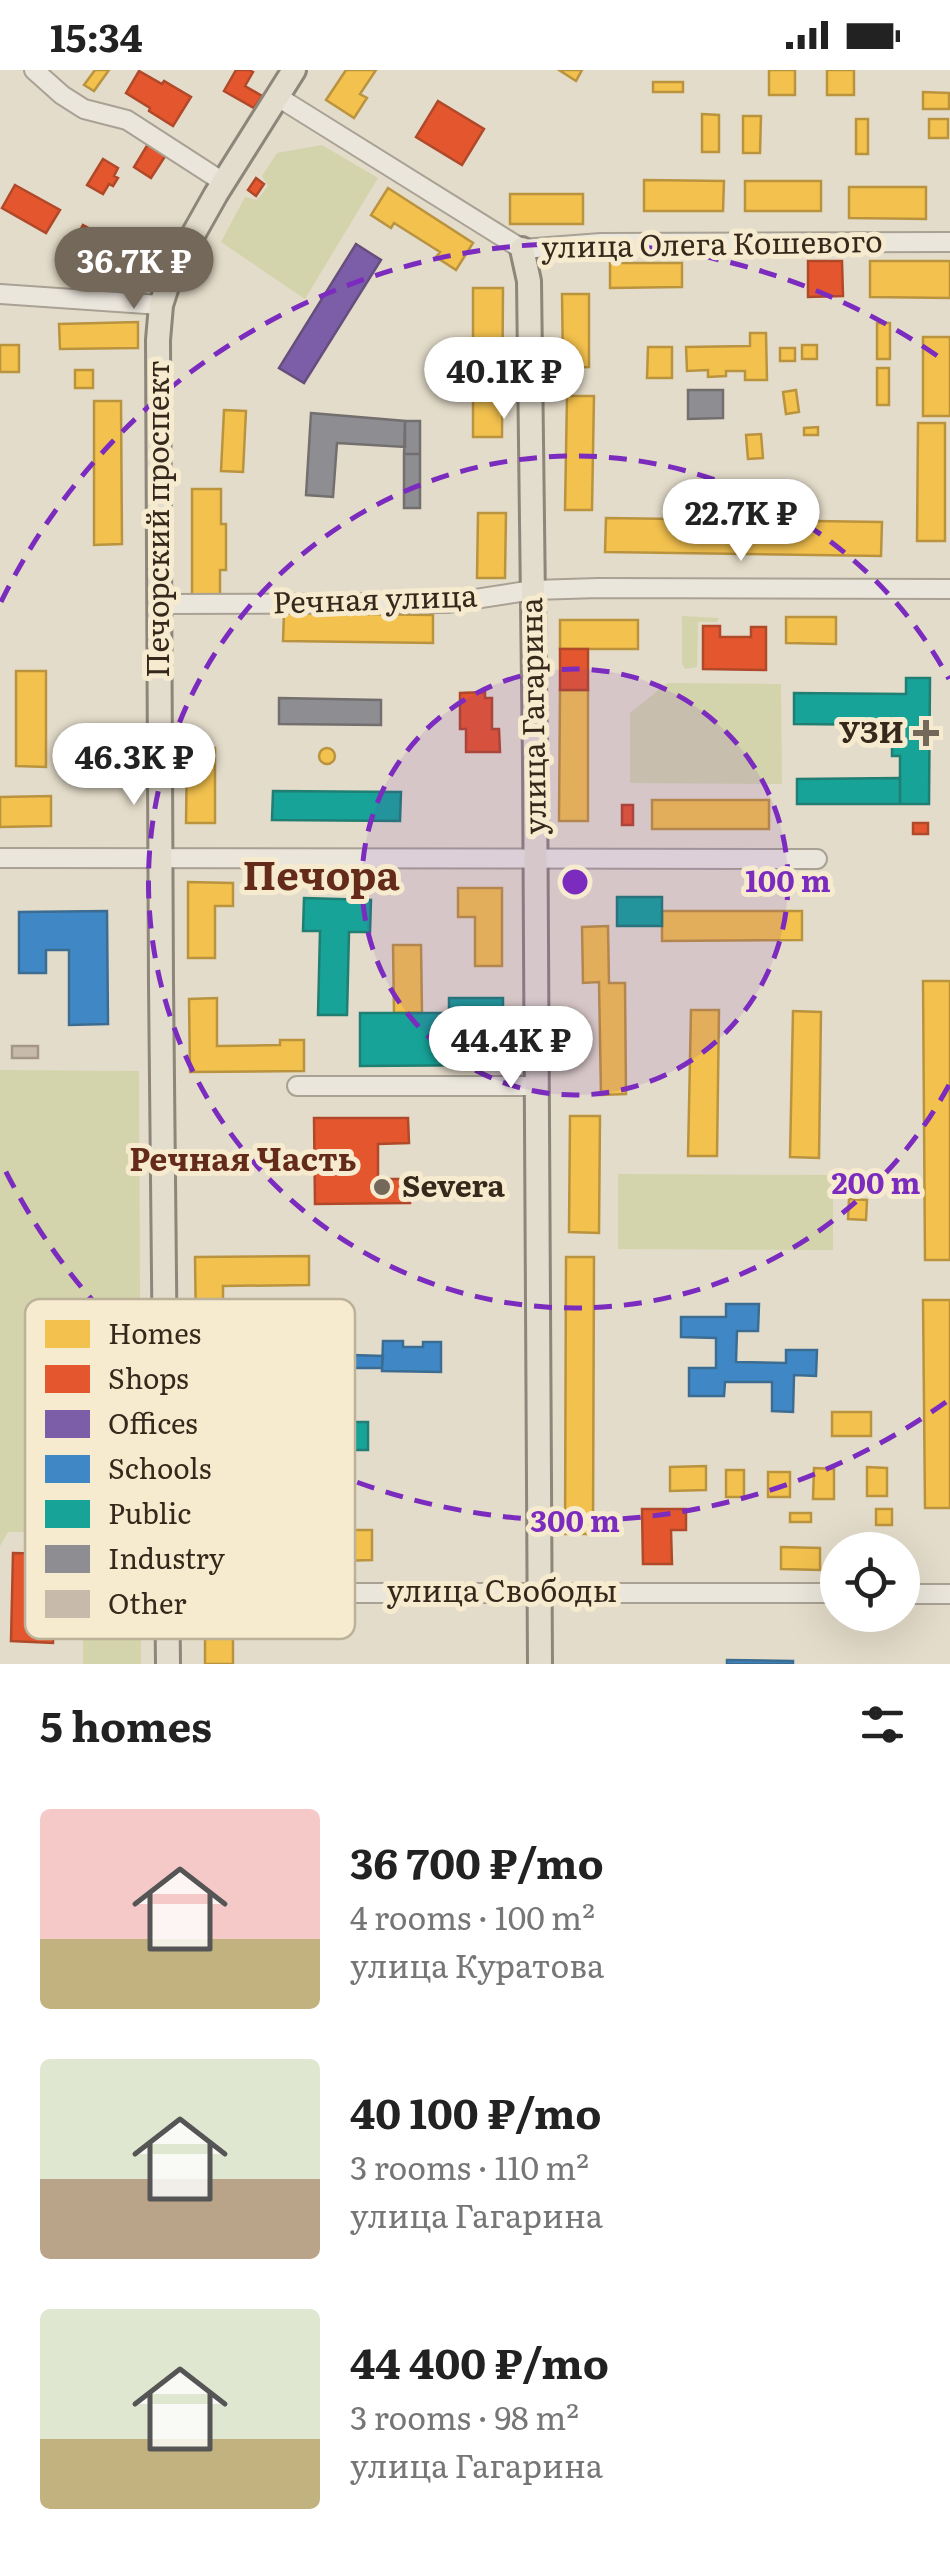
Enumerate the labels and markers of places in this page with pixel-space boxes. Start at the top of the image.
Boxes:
pin: 36.7K ₽ [42,227,226,312]
pin: 40.1K ₽ [412,337,596,422]
pin: 22.7K ₽ [649,479,833,564]
place label: УЗИ [839,708,904,752]
marker: УЗИ [913,720,939,746]
pin: 46.3K ₽ [42,723,226,808]
centre of rings [557,864,593,900]
pin: 44.4K ₽ [419,1006,603,1091]
place label: Severa [402,1162,506,1206]
marker: Severa [371,1176,393,1198]

